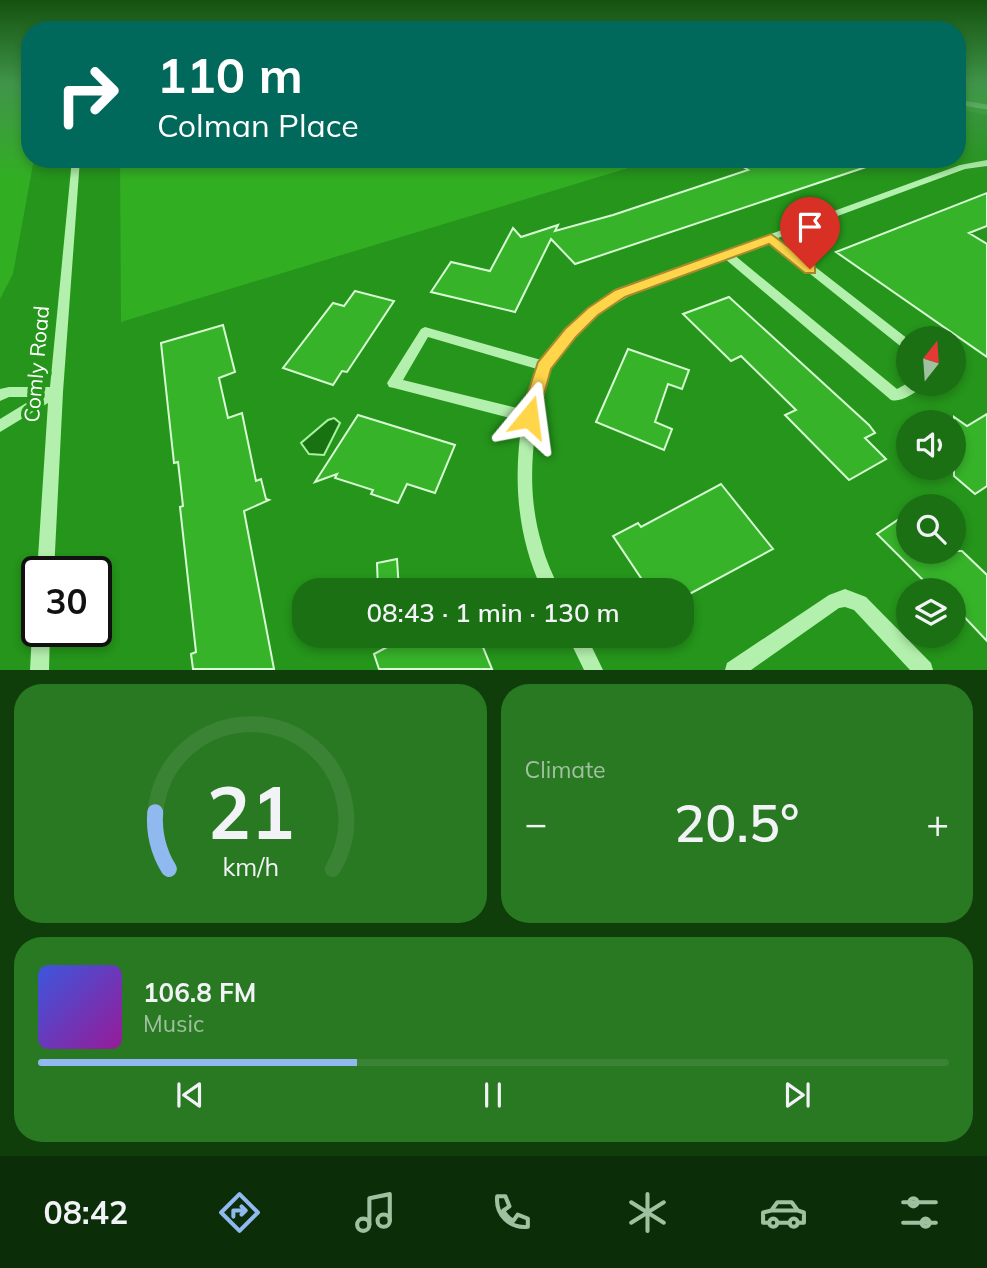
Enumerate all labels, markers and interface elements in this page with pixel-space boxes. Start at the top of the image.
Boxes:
text: 110 m [157,44,303,105]
icon: right [42,49,133,140]
text: Colman Place [157,105,359,145]
pin [780,197,840,269]
icon: arrive [791,208,829,246]
street label: Comly Road [18,305,54,423]
north arrow [896,326,966,396]
map controls [896,326,966,648]
position arrow [492,380,566,454]
button: sound [896,410,966,480]
button: search [896,494,966,564]
speed limit sign: 30 [21,556,112,647]
button: layers [896,578,966,648]
text: 08:43 · 1 min · 130 m [366,596,620,629]
text: Climate [525,755,606,784]
text: 21 [207,767,294,858]
text: 20.5° [674,790,799,855]
text: − [525,799,547,847]
text: + [926,799,949,847]
text: km/h [222,851,279,882]
text: 106.8 FM [143,976,256,1009]
text: Music [143,1009,204,1038]
icon: previous [171,1076,209,1114]
icon: pause [474,1076,512,1114]
icon: next [778,1076,816,1114]
icon: directions [215,1188,264,1237]
icon: music [351,1188,400,1237]
icon: phone [487,1188,536,1237]
icon: climate [623,1188,672,1237]
icon: car [759,1188,808,1237]
icon: filters [895,1188,944,1237]
text: 08:42 [43,1192,128,1232]

